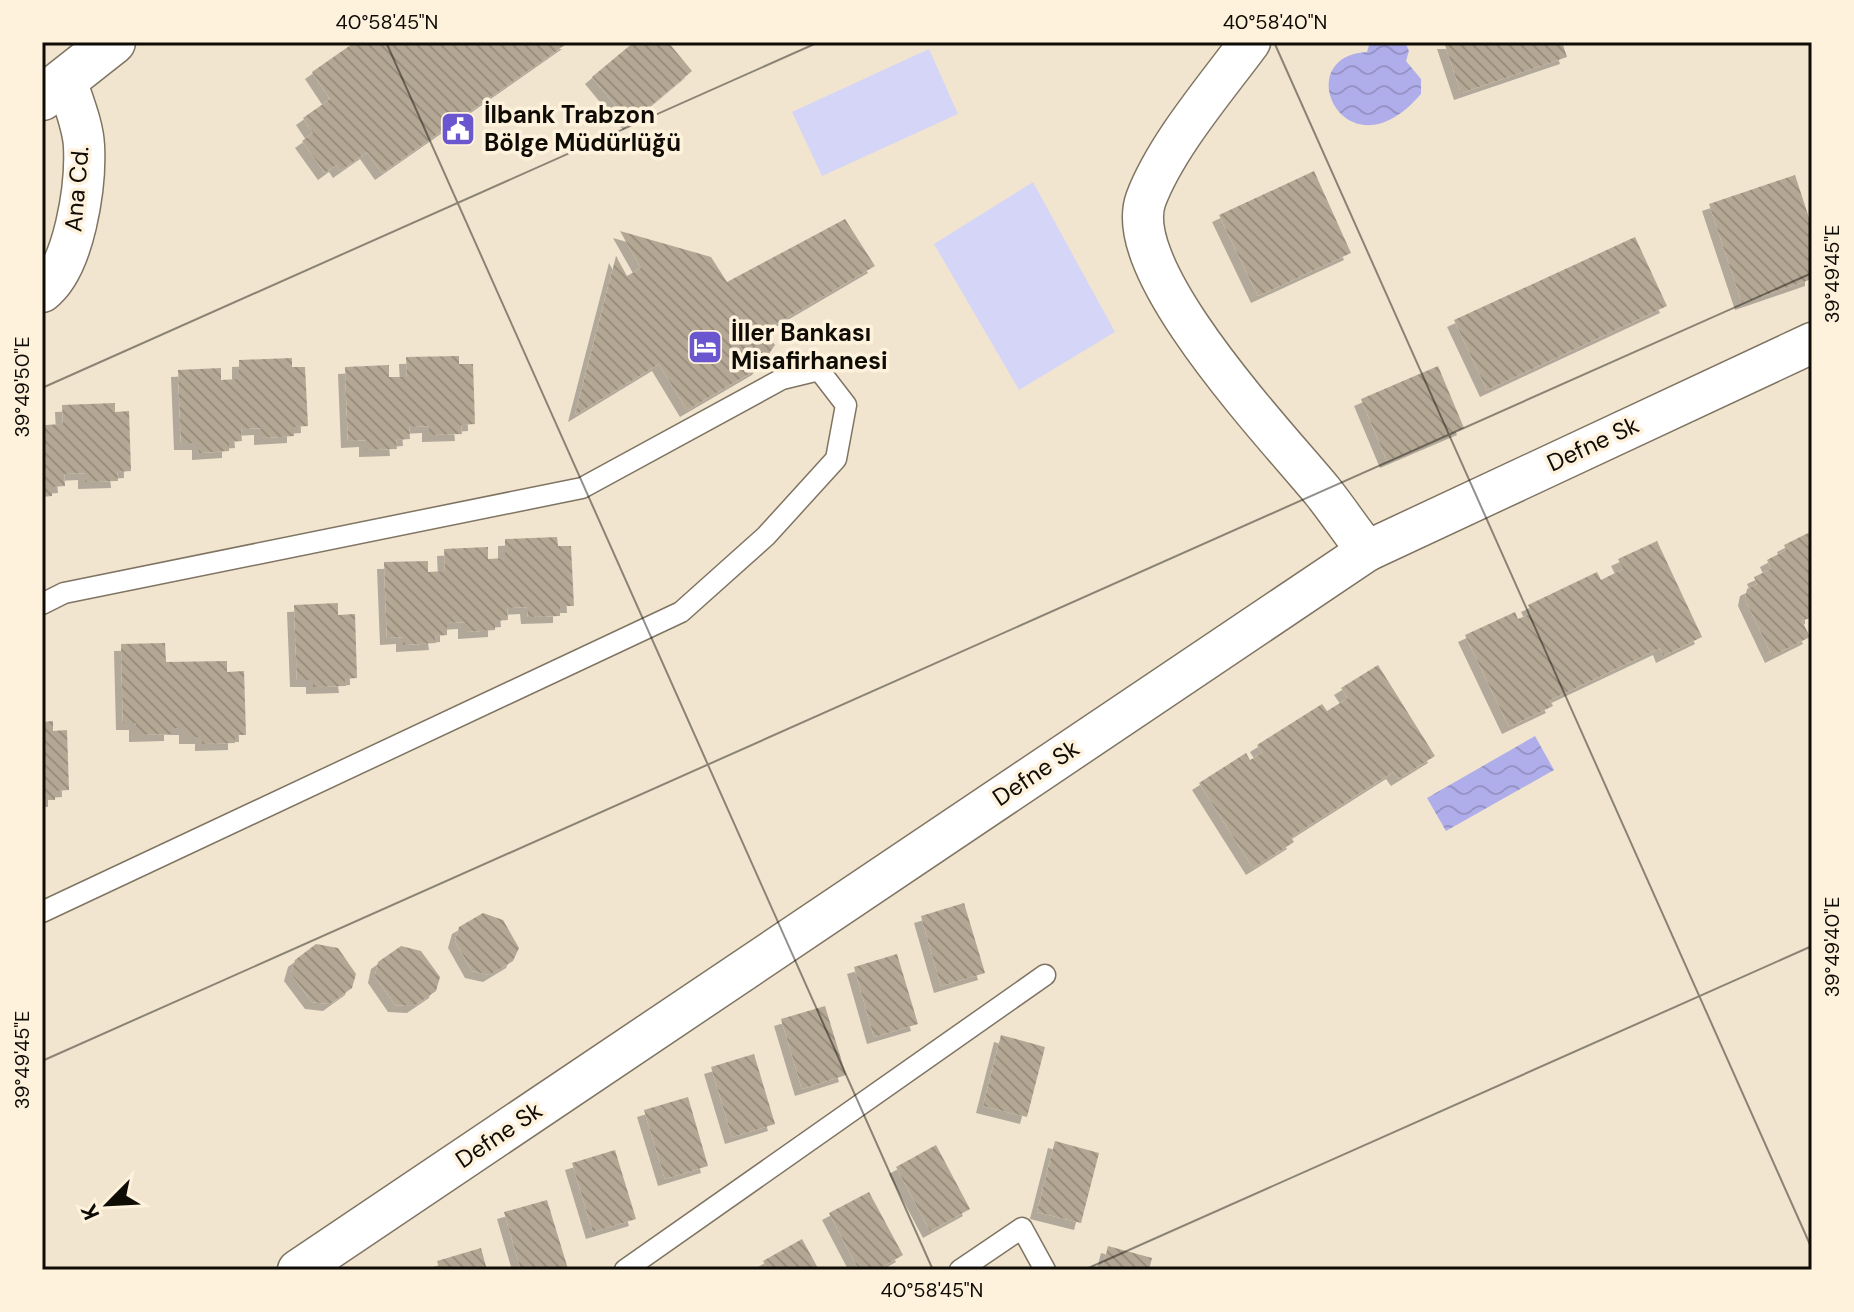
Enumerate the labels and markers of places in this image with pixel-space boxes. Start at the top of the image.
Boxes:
place label: İlbank Trabzon Bölge Müdürlüğü [484,99,681,158]
public building icon: İlbank Trabzon Bölge Müdürlüğü [439,110,477,148]
place label: İller Bankası Misafirhanesi [731,317,888,376]
hotel icon: İller Bankası Misafirhanesi [686,328,724,366]

